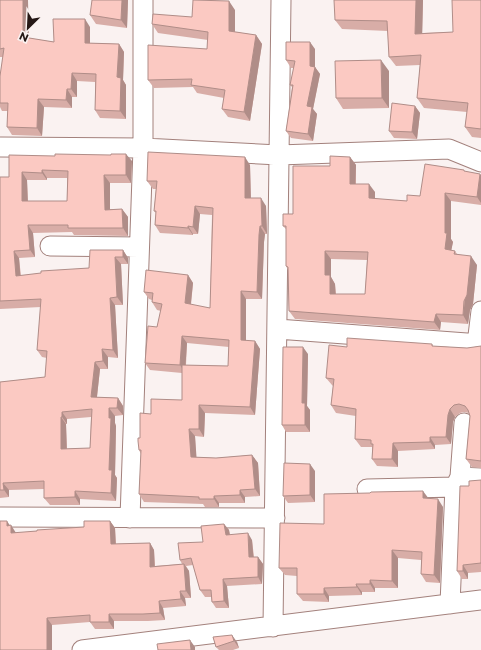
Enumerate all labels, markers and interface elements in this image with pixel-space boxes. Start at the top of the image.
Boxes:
north arrow [8,8,48,48]
text: N [17,29,31,45]

